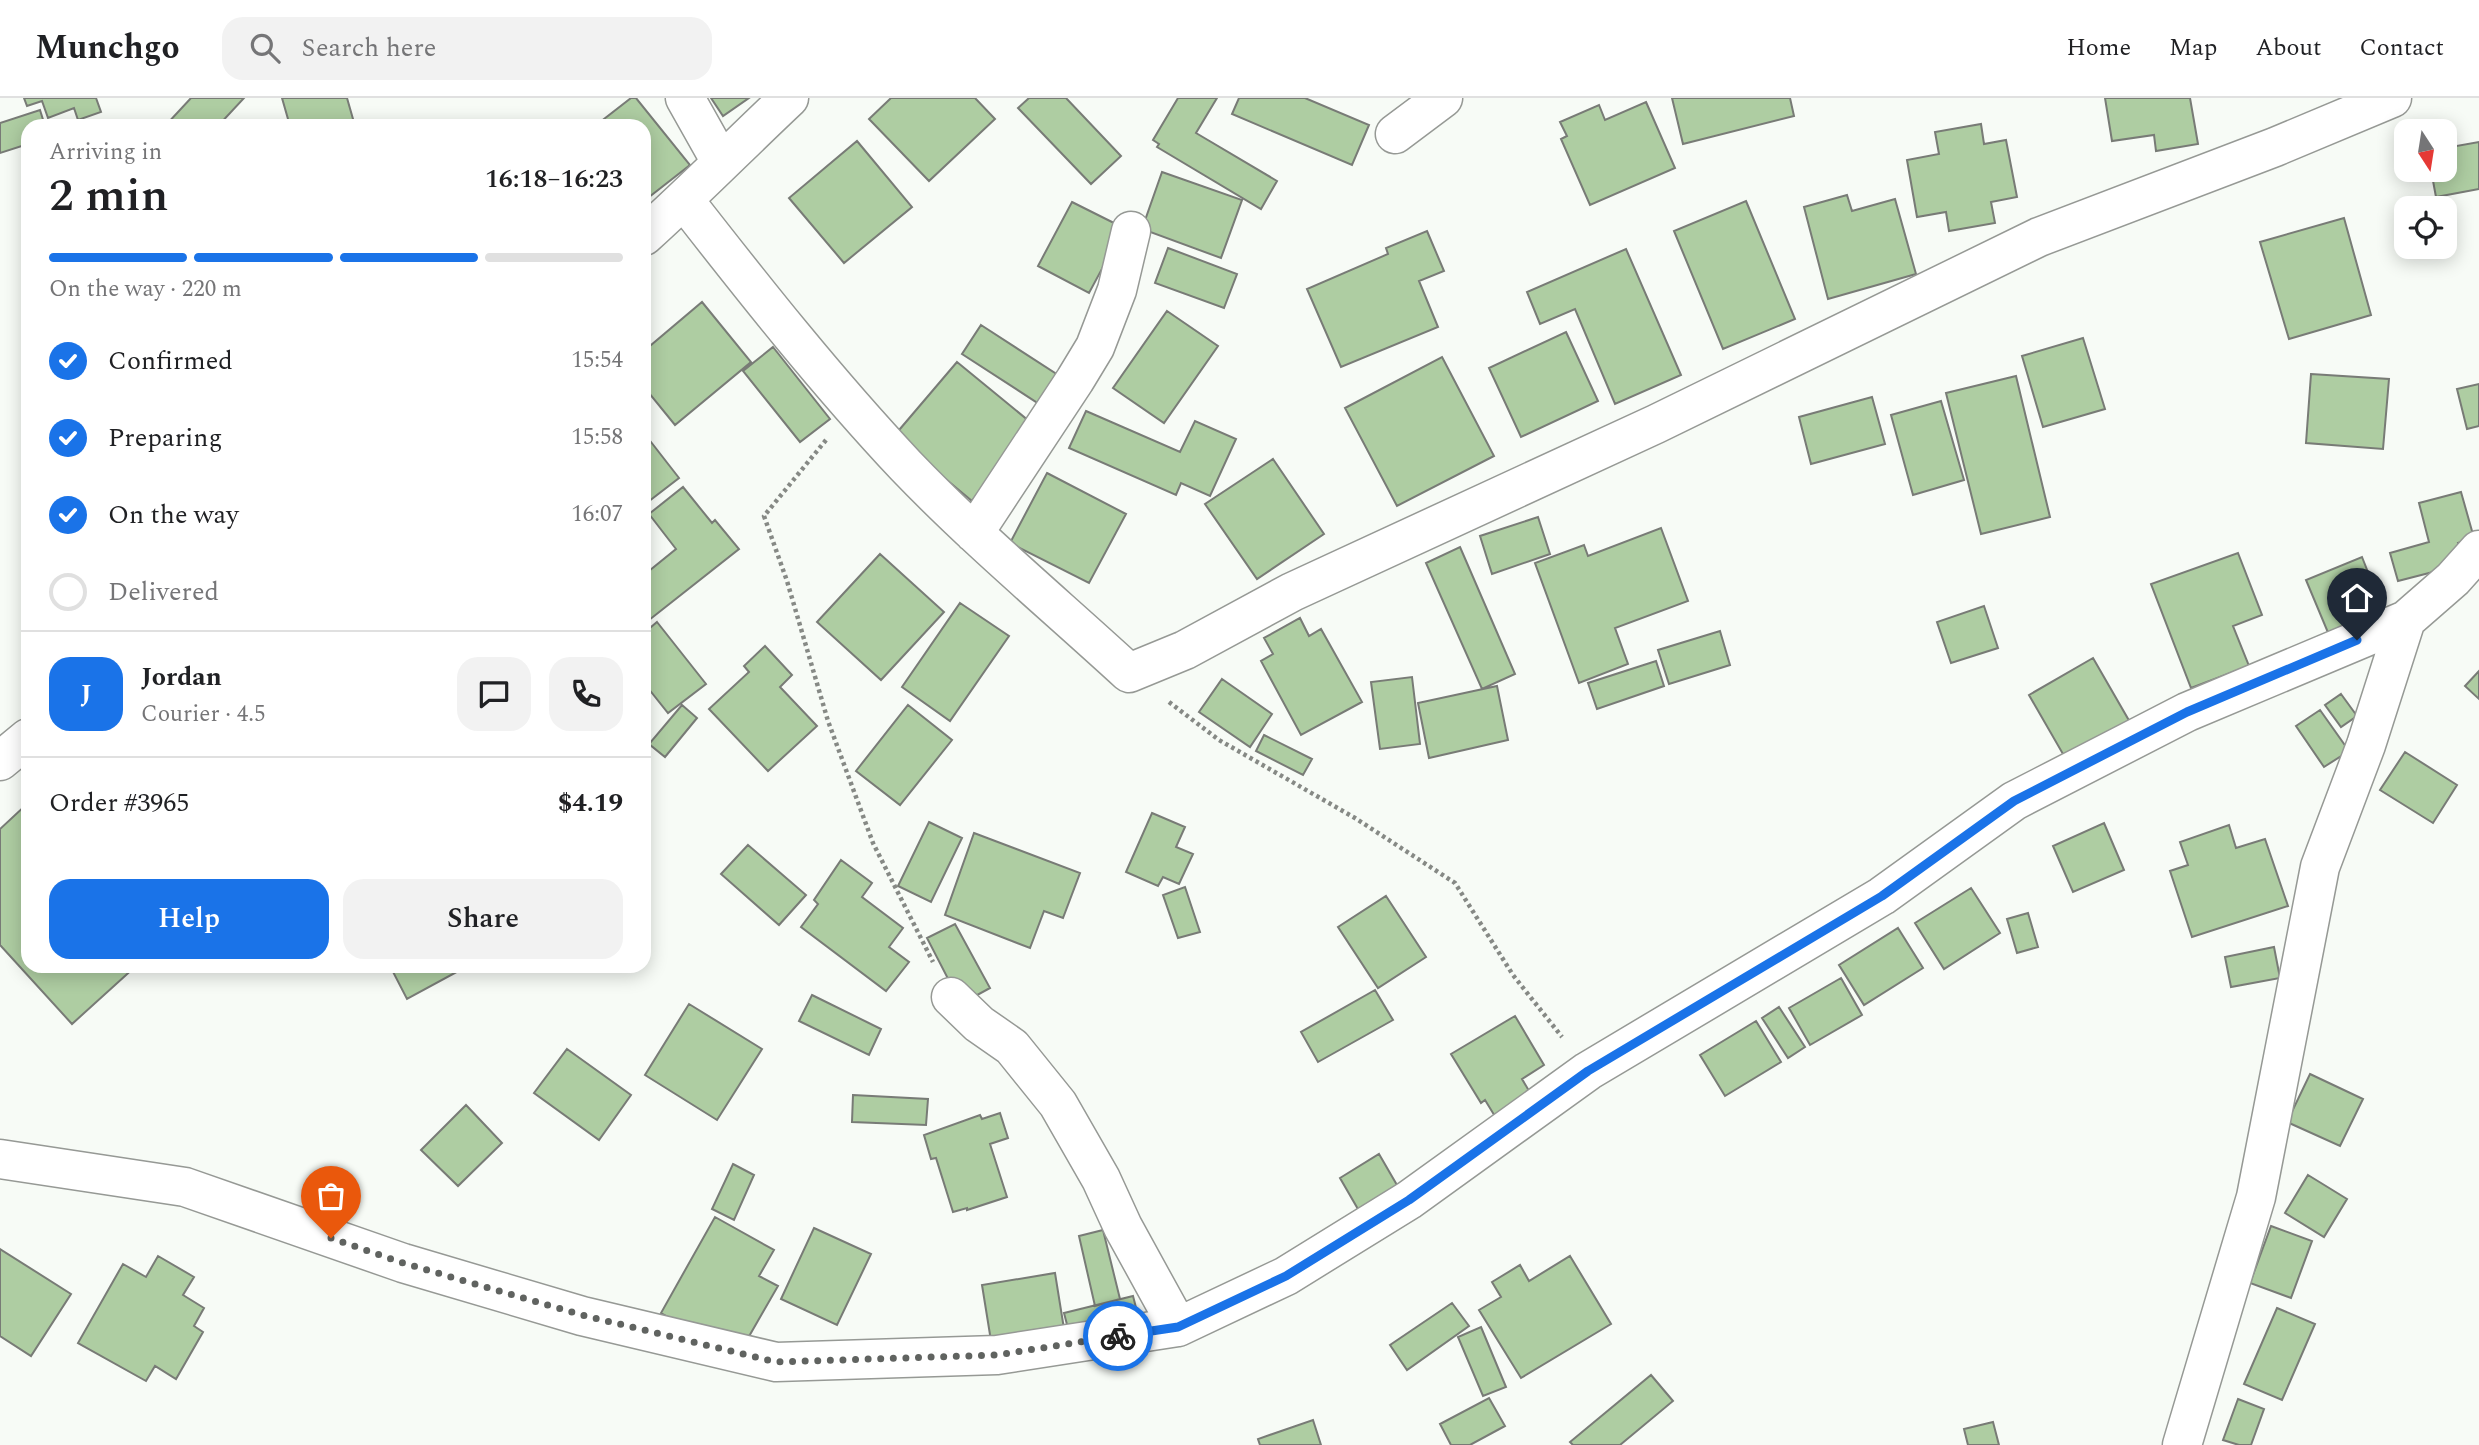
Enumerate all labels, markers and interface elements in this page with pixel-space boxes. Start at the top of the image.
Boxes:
search box [222,17,712,80]
text: Munchgo [35,23,180,73]
text: Search here [302,28,436,68]
icon: search [246,29,284,67]
text: Home [2066,30,2131,66]
text: Map [2169,30,2217,66]
text: About [2255,30,2321,66]
text: Contact [2359,30,2444,66]
north arrow [2394,119,2457,182]
map controls [2394,119,2457,259]
text: Arriving in [49,135,162,170]
text: 16:18–16:23 [485,159,623,199]
text: 2 min [49,161,168,231]
button: locate [2394,196,2457,259]
text: On the way · 220 m [49,272,242,307]
text: Confirmed [108,341,233,381]
icon: check [49,342,87,380]
text: 15:54 [571,343,623,378]
text: Preparing [108,418,222,458]
icon: check [49,419,87,457]
text: 15:58 [571,420,623,455]
text: On the way [108,495,239,535]
icon: check [49,496,87,534]
text: 16:07 [571,497,623,532]
pin [2327,568,2387,640]
text: Delivered [108,572,219,612]
icon: home [2338,579,2376,617]
text: Jordan [141,657,222,697]
button: chat [457,657,531,731]
button: phone [549,657,623,731]
text: J [80,674,92,714]
text: Courier · 4.5 [141,697,266,732]
text: Order #3965 [49,783,189,823]
text: $4.19 [558,783,623,823]
button: Help [49,879,329,959]
button: Share [343,879,623,959]
pin [301,1166,361,1238]
icon: bag [312,1177,350,1215]
courier [1083,1301,1153,1371]
icon: bike [1099,1317,1137,1355]

